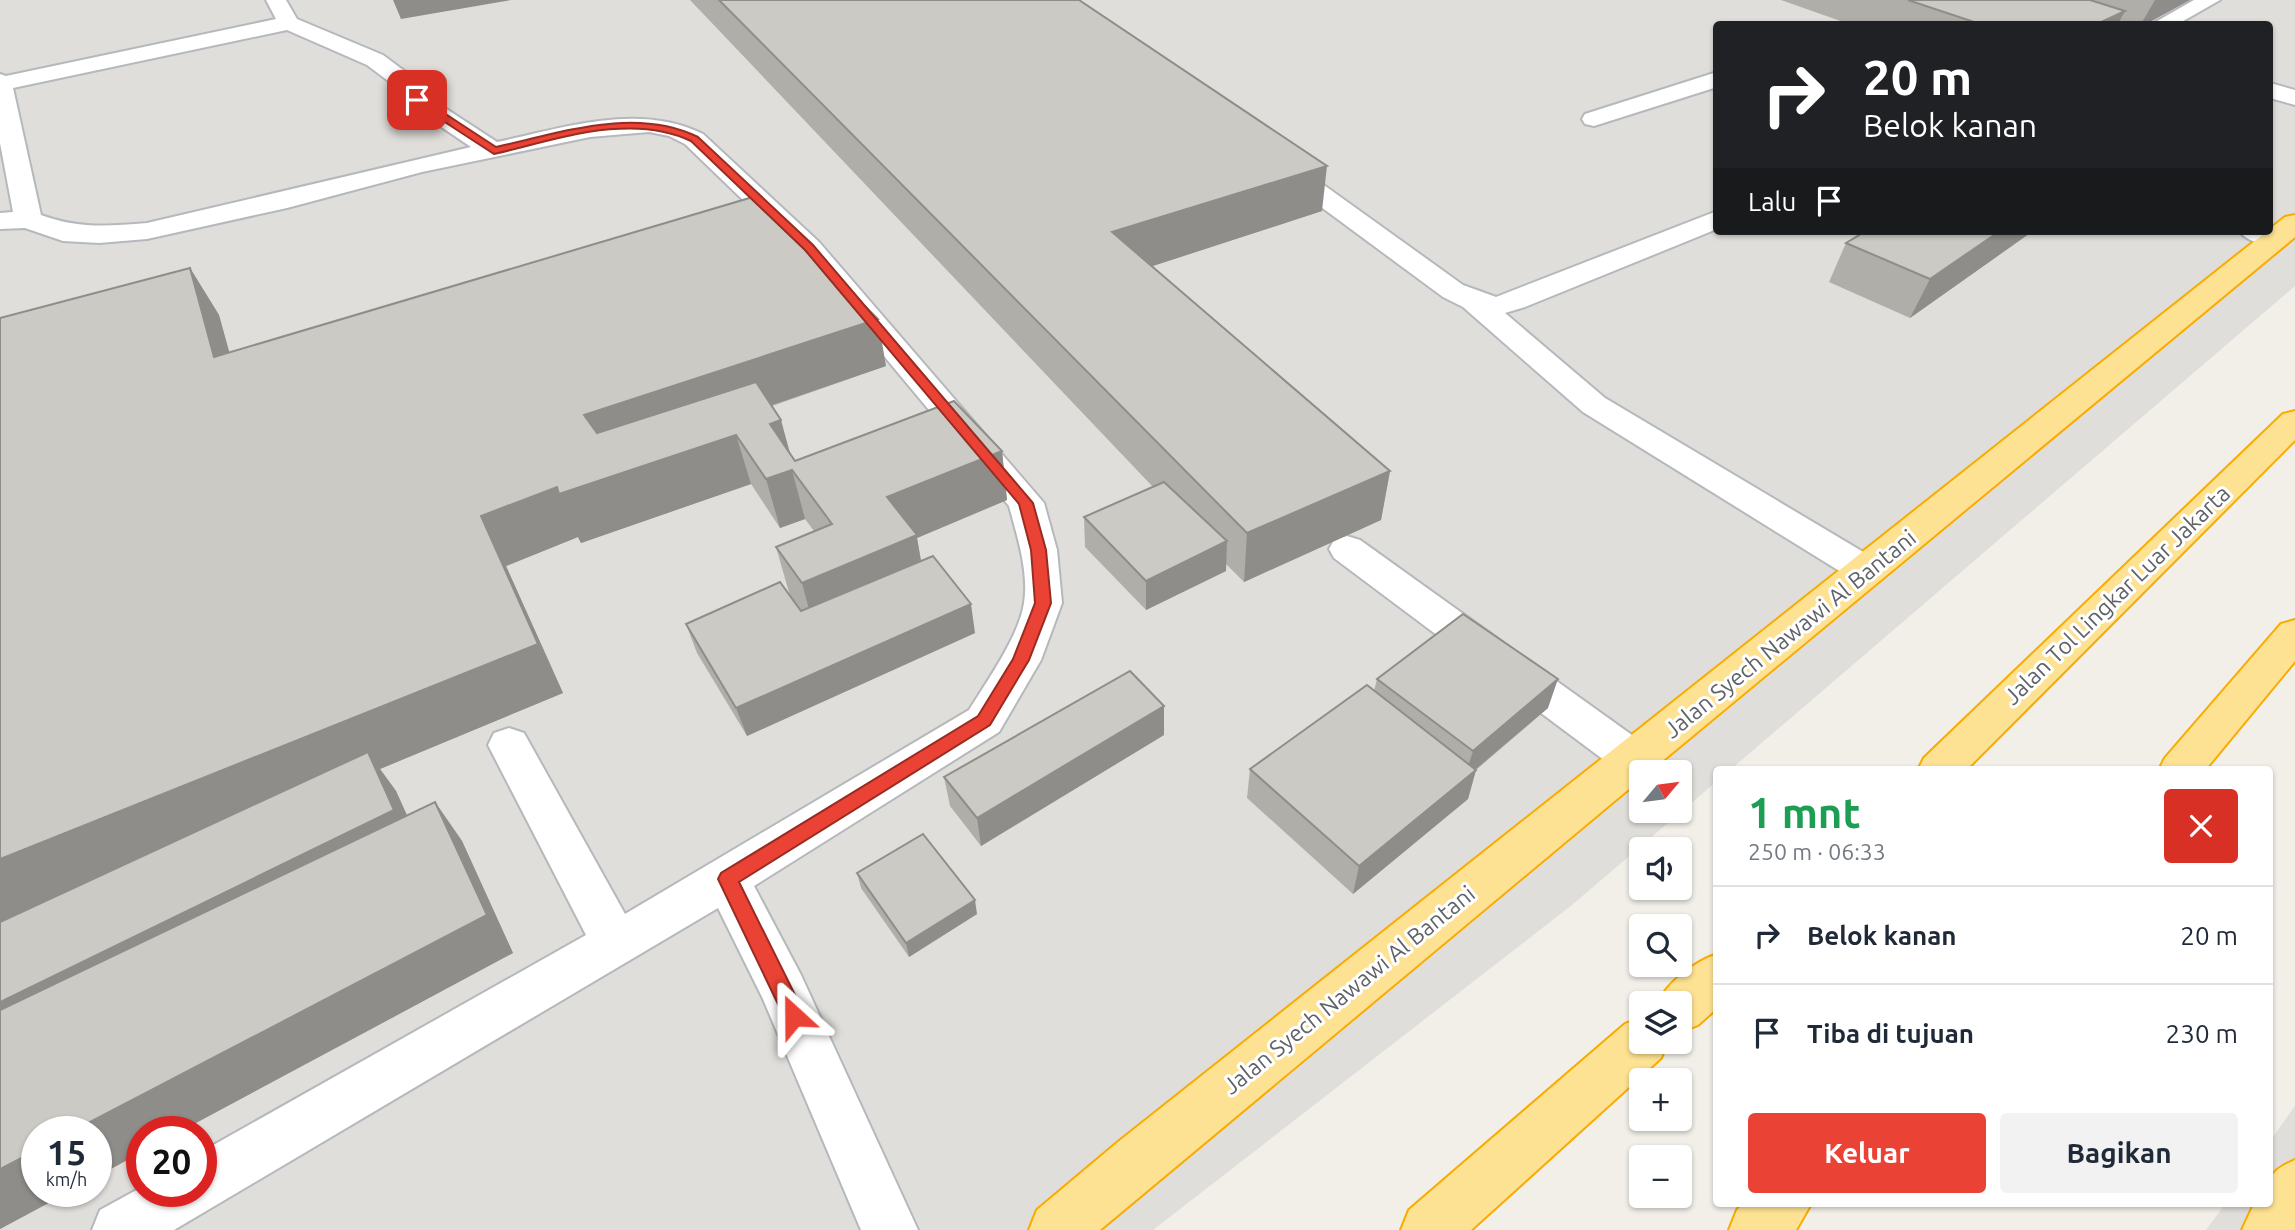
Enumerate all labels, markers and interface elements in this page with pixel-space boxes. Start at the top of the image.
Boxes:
icon: right [1748,49,1839,140]
text: 20 m [1863,49,1972,104]
pin [387,70,447,130]
icon: arrive [398,81,436,119]
text: Belok kanan [1863,107,2037,143]
icon: arrive [1810,182,1848,220]
text: Lalu [1748,187,1796,216]
street label: Jalan Tol Lingkar Luar Jakarta [1999,480,2235,709]
street label: Jalan Syech Nawawi Al Bantani [1659,524,1920,743]
north arrow [1629,760,1692,822]
map controls [1629,760,1692,1208]
text: 1 mnt [1748,789,1861,836]
button: close [2164,789,2238,863]
button: sound [1629,837,1692,900]
text: 250 m · 06:33 [1748,839,1886,864]
street label: Jalan Syech Nawawi Al Bantani [1218,880,1479,1099]
button: search [1629,914,1692,977]
icon: right [1748,916,1786,954]
text: Belok kanan [1807,921,1957,950]
text: 20 m [2180,921,2238,950]
position arrow [757,979,831,1053]
button: layers [1629,991,1692,1054]
icon: arrive [1748,1014,1786,1052]
text: Tiba di tujuan [1807,1019,1974,1048]
text: 230 m [2166,1019,2238,1048]
button: + [1629,1068,1692,1131]
button: Keluar [1748,1113,1986,1193]
button: Bagikan [2000,1113,2238,1193]
speed limit sign: 20 [126,1116,217,1207]
text: 15 [47,1132,86,1172]
button: − [1629,1145,1692,1208]
text: km/h [46,1169,87,1189]

